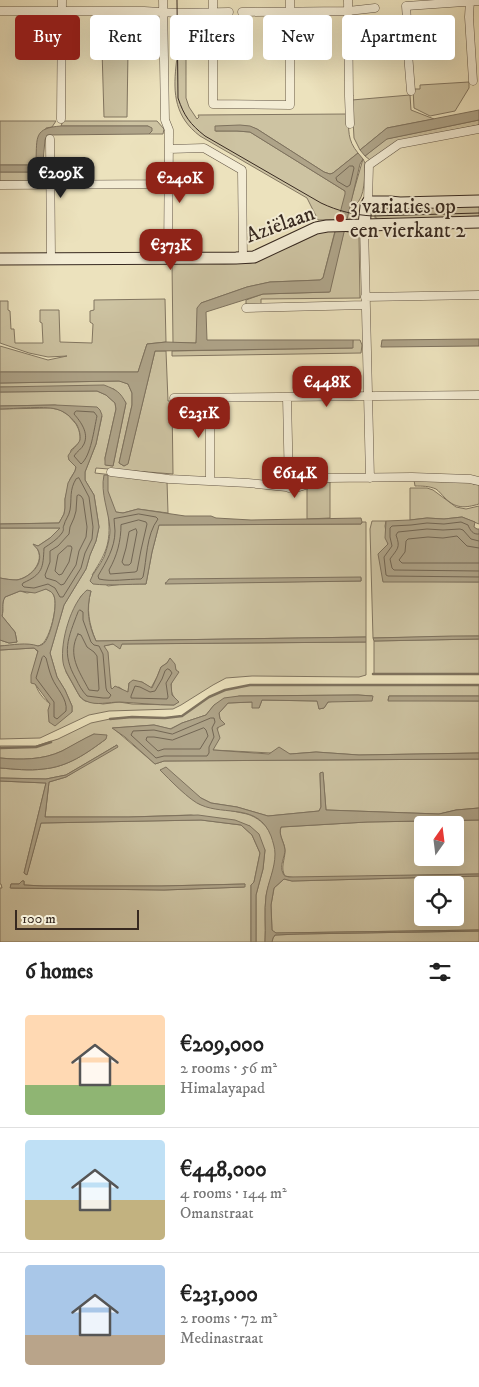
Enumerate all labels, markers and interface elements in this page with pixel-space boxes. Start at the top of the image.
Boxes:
chip: Buy [15,15,80,60]
chip: Rent [90,15,160,60]
chip: Filters [170,15,253,60]
chip: New [263,15,332,60]
chip: Apartment [342,15,455,60]
pin: €209K [26,156,96,199]
pin: €240K [145,162,215,204]
text: €209K [38,163,84,183]
text: €240K [157,168,203,188]
place label: 3 variaties op een vierkant 2 [350,194,466,244]
street label: Aziëlaan [242,200,318,249]
marker: 3 variaties op een vierkant 2 [334,212,346,224]
pin: €373K [136,228,206,271]
text: €373K [151,235,191,255]
pin: €448K [292,366,362,408]
text: €448K [303,372,351,392]
pin: €231K [164,396,234,439]
text: €231K [179,403,219,423]
pin: €614K [260,456,330,499]
text: €614K [273,463,317,483]
north arrow [414,816,464,866]
map controls [414,816,464,926]
button: locate [414,876,464,926]
scale bar [15,907,139,930]
text: 100 m [22,910,56,928]
icon: filters [426,958,454,986]
text: 6 homes [25,959,93,985]
text: €209,000 [180,1032,264,1058]
icon: home [65,1035,125,1095]
text: 2 rooms · 56 m² [180,1058,277,1078]
text: Himalayapad [180,1078,265,1098]
text: €448,000 [180,1157,267,1183]
icon: home [65,1160,125,1220]
text: 4 rooms · 144 m² [180,1183,287,1203]
text: Omanstraat [180,1203,254,1223]
text: €231,000 [180,1282,258,1308]
icon: home [65,1285,125,1345]
text: 2 rooms · 72 m² [180,1308,277,1328]
text: Medinastraat [180,1328,263,1348]

